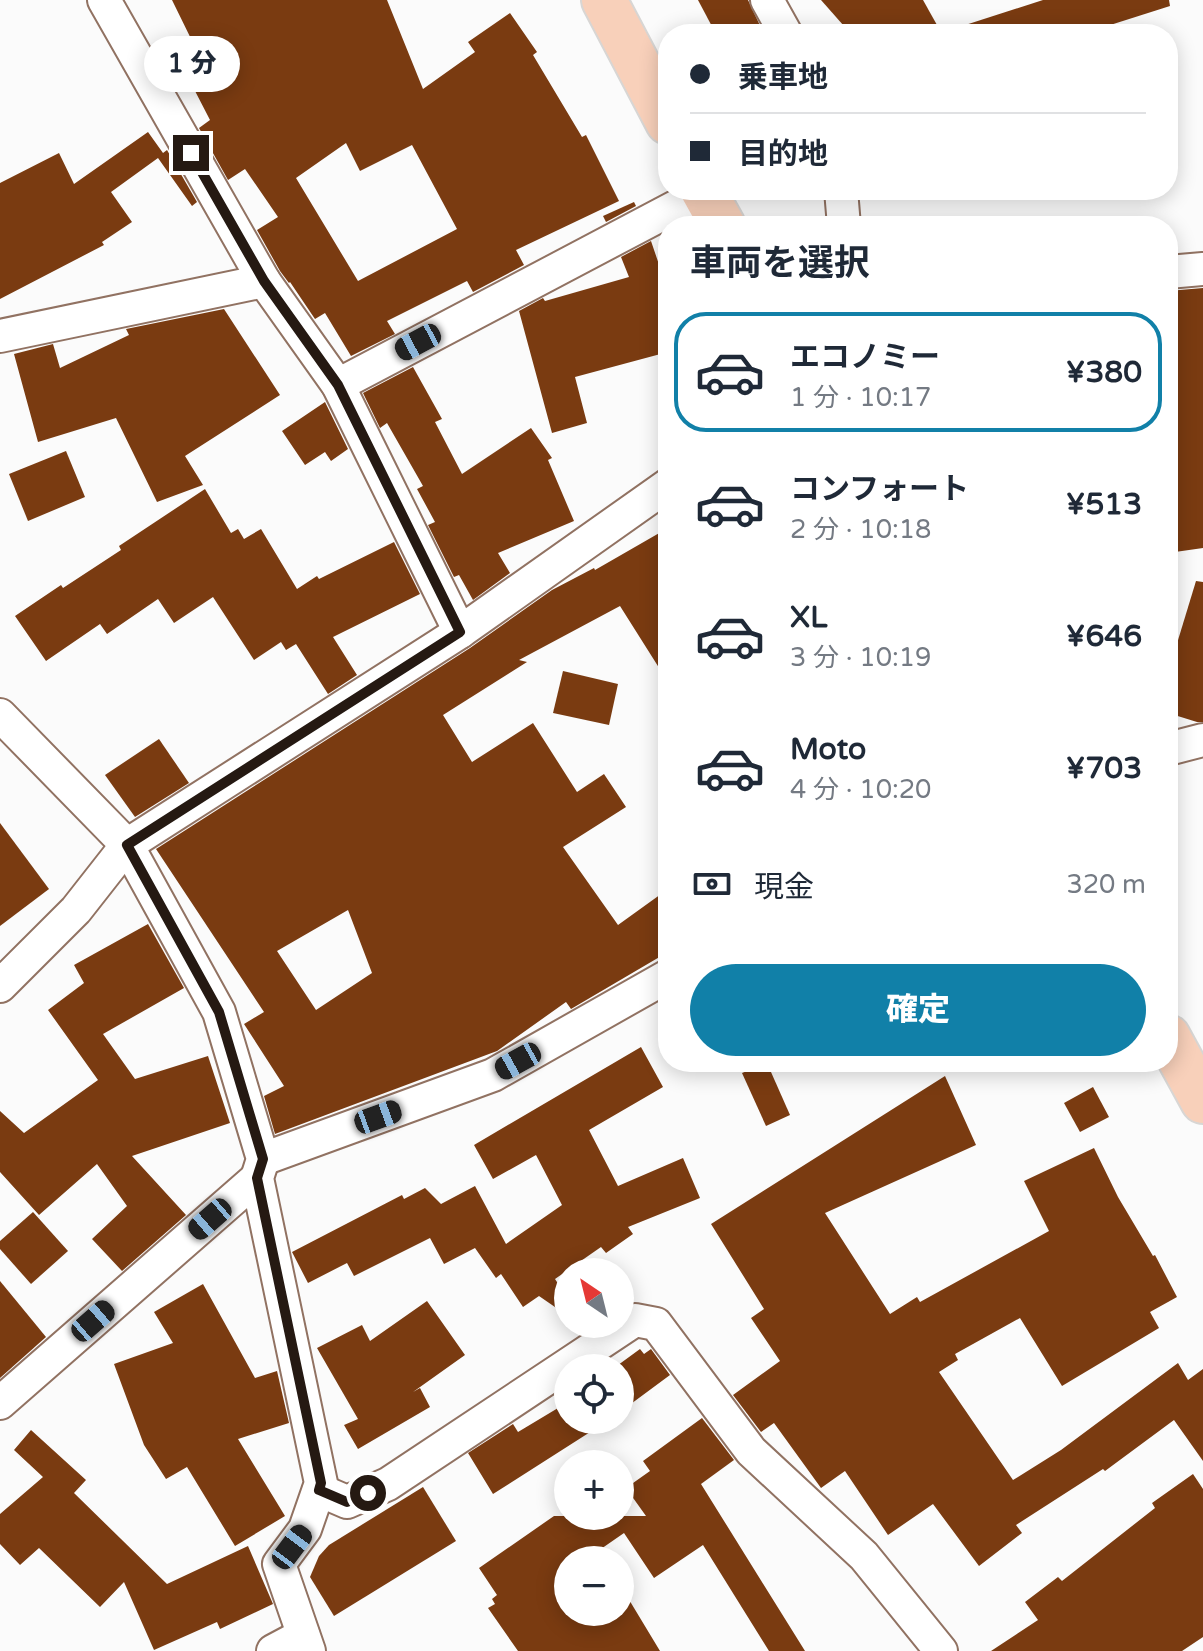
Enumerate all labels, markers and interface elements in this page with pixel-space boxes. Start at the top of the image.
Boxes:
callout: 1 分 [143,37,239,93]
text: 1 分 [167,48,217,79]
text: 乗車地 [738,59,828,96]
route end [173,135,209,171]
text: 目的地 [738,136,828,173]
text: 車両を選択 [690,242,870,285]
car [391,320,445,364]
icon: car [694,336,766,408]
text: エコノミー [790,339,940,376]
text: ¥380 [1066,354,1142,391]
text: 1 分 · 10:17 [790,382,931,413]
icon: car [694,468,766,540]
text: コンフォート [790,471,969,508]
text: ¥513 [1066,486,1142,523]
text: 2 分 · 10:18 [790,514,931,545]
text: XL [790,599,827,636]
icon: car [694,600,766,672]
text: ¥646 [1066,618,1142,655]
text: 3 分 · 10:19 [790,642,931,673]
text: Moto [790,731,866,768]
icon: car [694,732,766,804]
text: ¥703 [1066,750,1142,787]
text: 4 分 · 10:20 [790,774,931,805]
icon: cash [690,862,734,906]
text: 現金 [754,869,814,906]
text: 320 m [1066,869,1146,900]
button: 確定 [690,964,1146,1056]
car [491,1039,545,1083]
car [351,1098,405,1136]
car [184,1194,236,1244]
north arrow [554,1258,634,1338]
map controls [554,1258,634,1626]
car [67,1296,119,1346]
button: locate [554,1354,634,1434]
button: + [554,1450,634,1530]
route start [350,1475,386,1511]
car [268,1521,316,1573]
button: − [554,1546,634,1626]

